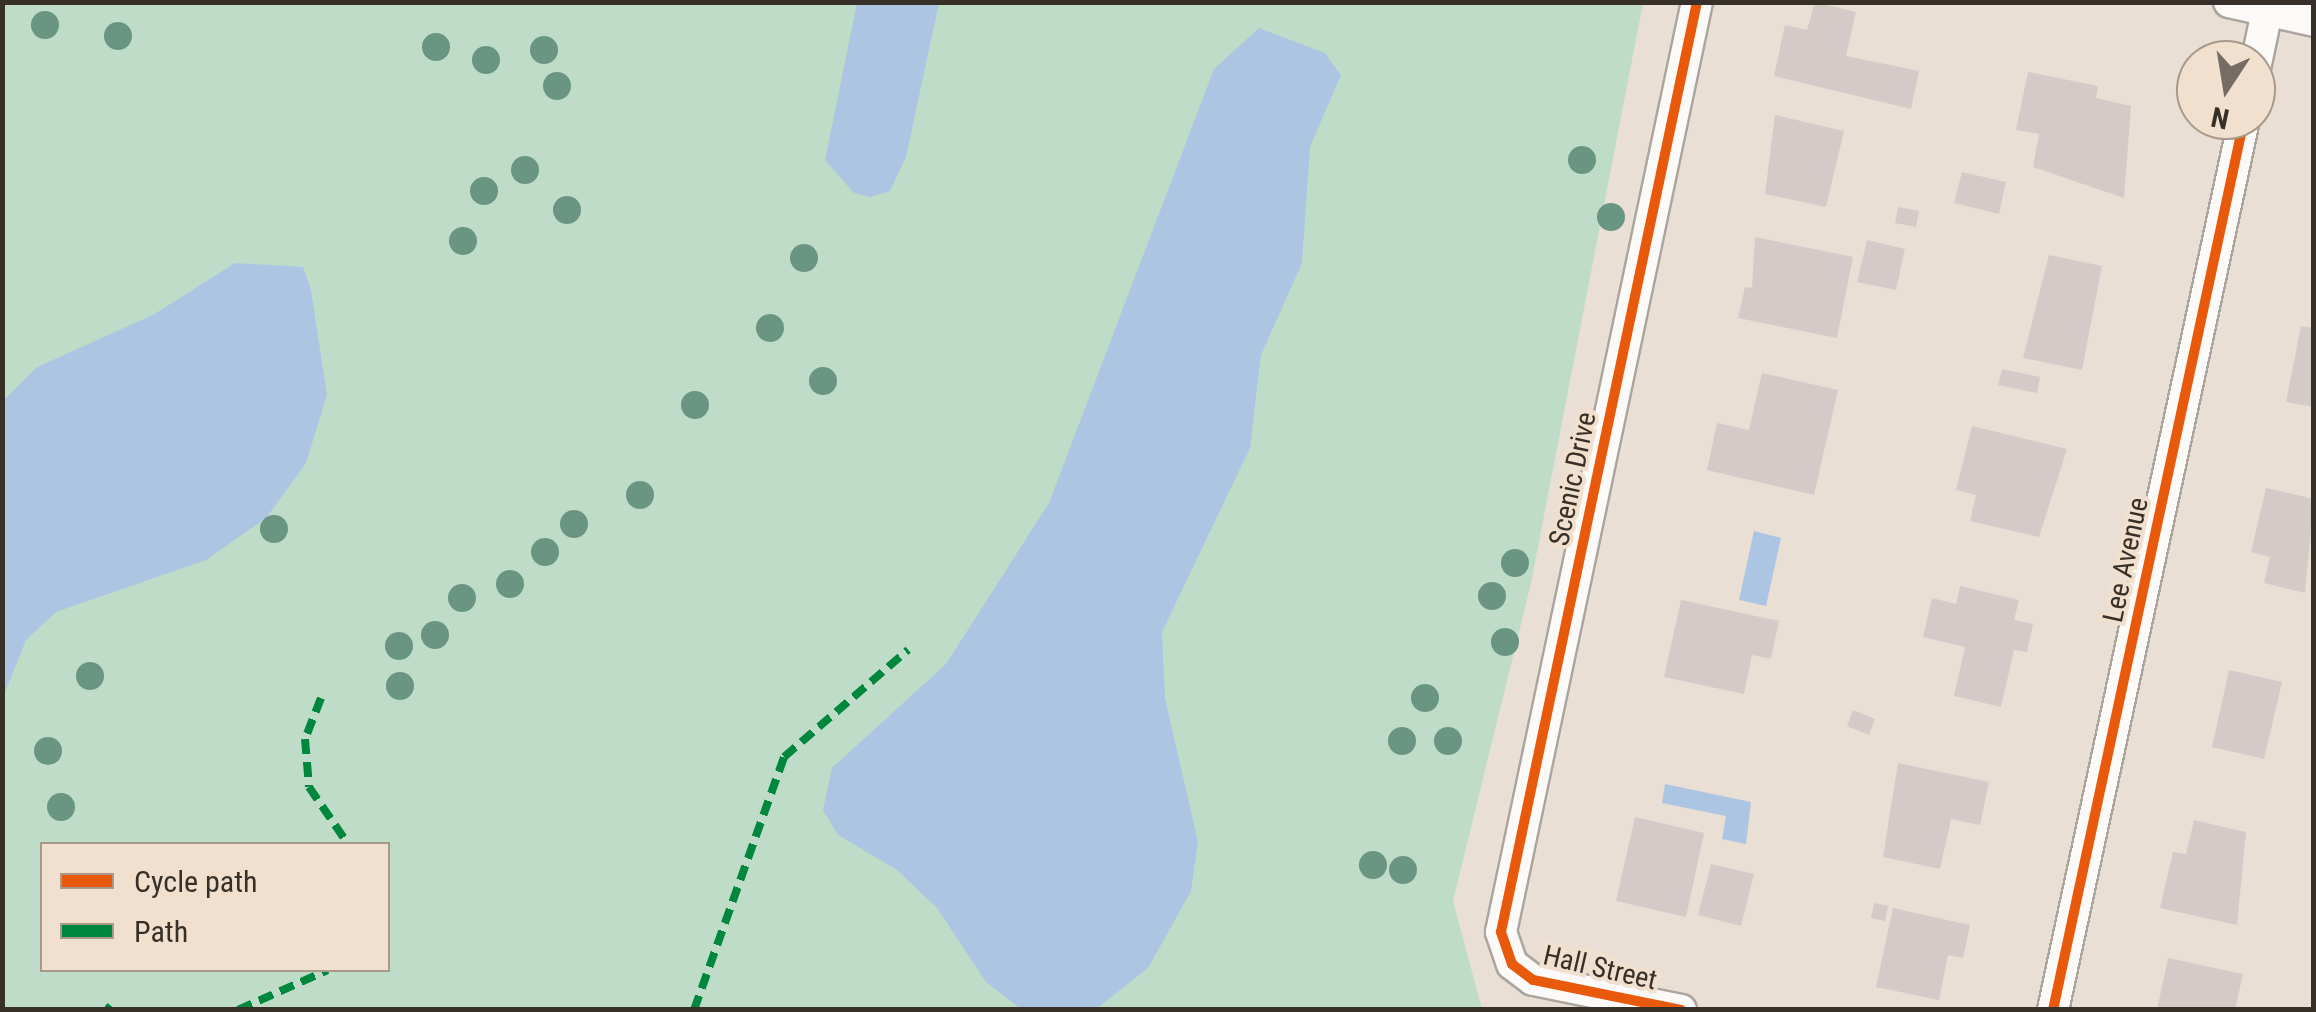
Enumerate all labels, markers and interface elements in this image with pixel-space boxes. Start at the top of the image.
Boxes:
north arrow [2176,40,2276,140]
text: N [2208,100,2232,136]
street label: Scenic Drive [1542,409,1604,549]
street label: Lee Avenue [2096,495,2156,625]
legend [40,842,390,972]
text: Cycle path [134,864,258,899]
text: Path [134,914,188,949]
street label: Hall Street [1540,939,1660,997]

